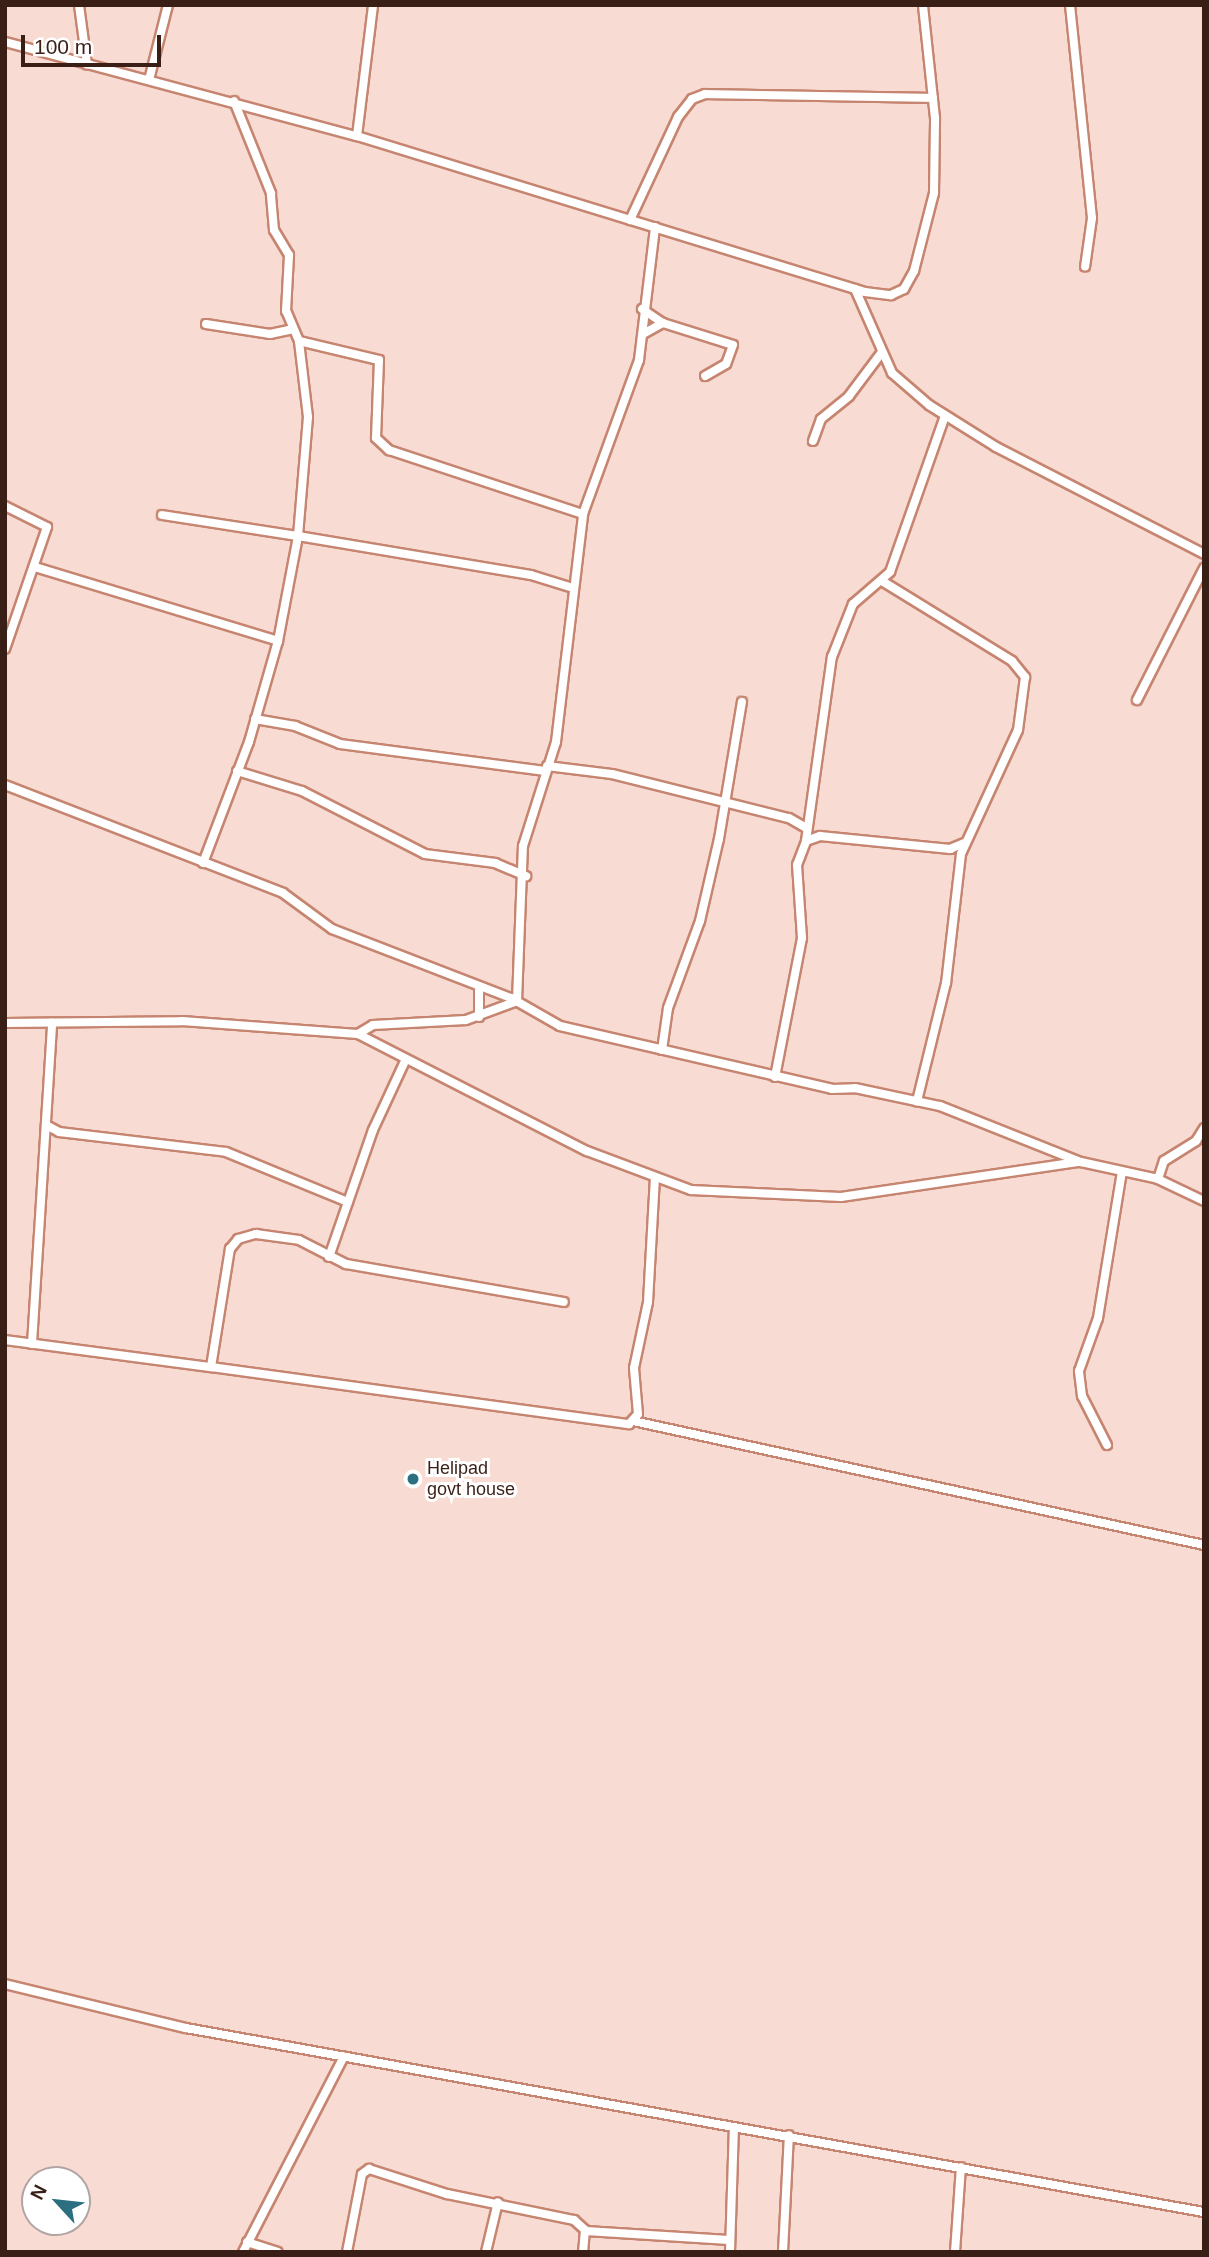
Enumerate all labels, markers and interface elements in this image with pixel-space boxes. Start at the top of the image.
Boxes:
scale bar [24,21,164,65]
text: 100 m [34,35,92,58]
place label: Helipad govt house [427,1458,515,1500]
marker: Helipad govt house [405,1471,421,1487]
north arrow [21,2166,91,2236]
text: N [26,2181,51,2203]

